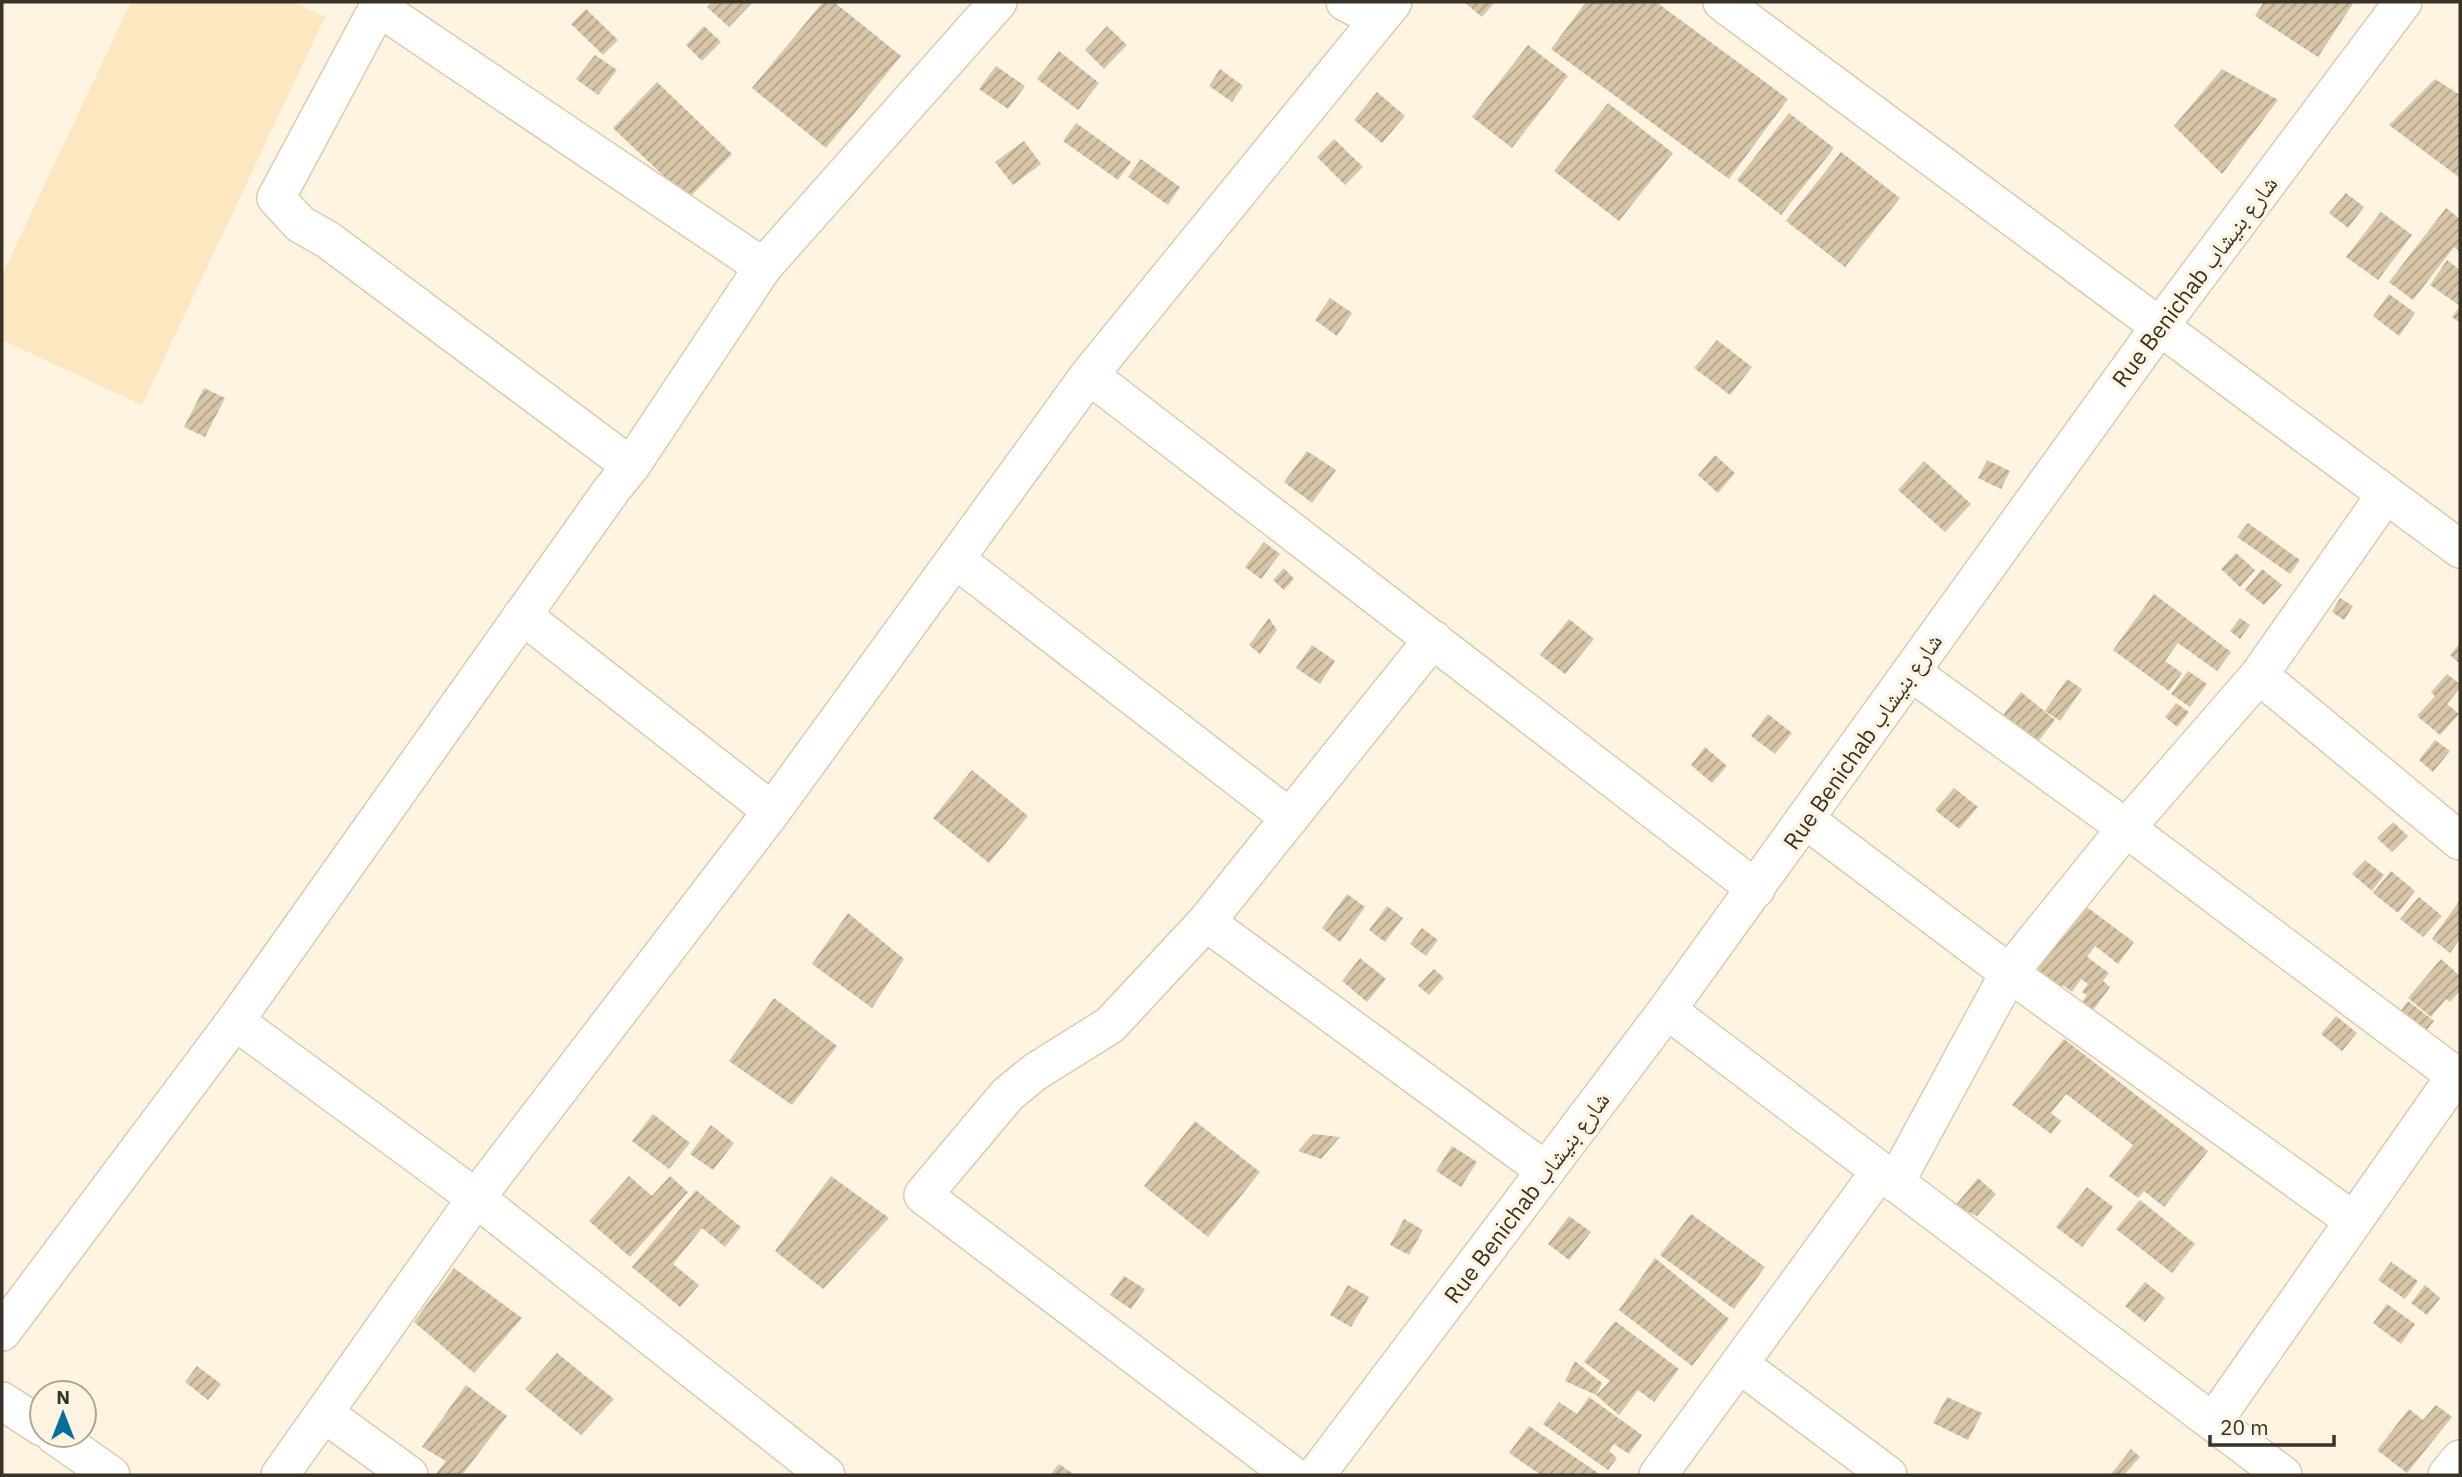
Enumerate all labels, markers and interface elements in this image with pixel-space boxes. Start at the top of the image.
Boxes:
street label: Rue Benichab شارع بنيشاب [2105,169,2284,393]
street label: Rue Benichab شارع بنيشاب [1776,627,1949,856]
street label: Rue Benichab شارع بنيشاب [1437,1085,1616,1309]
north arrow [28,1379,98,1449]
text: N [56,1385,70,1409]
scale bar [2210,1404,2334,1448]
text: 20 m [2220,1413,2269,1441]

